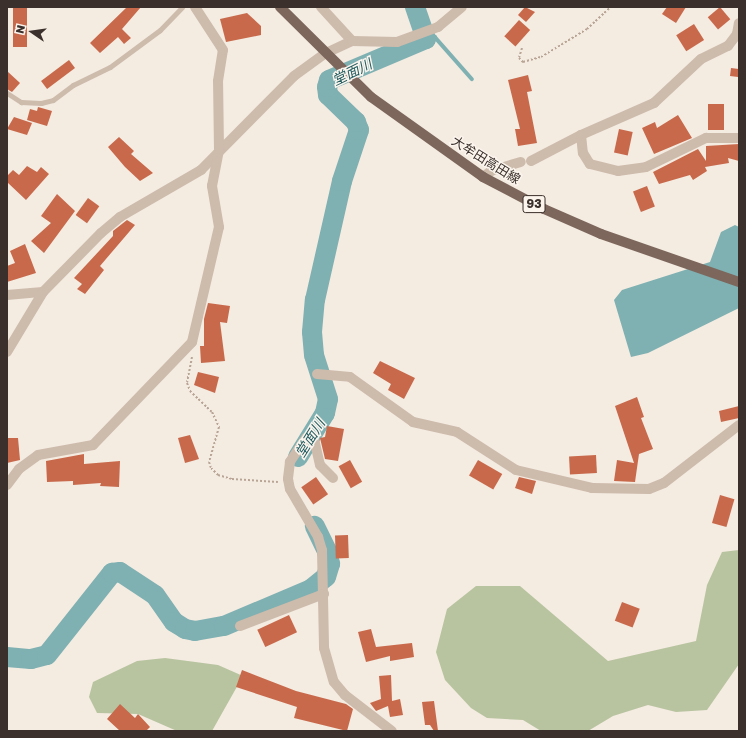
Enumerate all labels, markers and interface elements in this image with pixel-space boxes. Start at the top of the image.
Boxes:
north arrow [12,12,52,52]
text: N [13,24,27,35]
water label: 堂面川 [329,55,375,89]
street label: 大牟田高田線 [449,133,523,187]
road number: 93 [522,194,546,214]
water label: 堂面川 [292,416,328,460]

